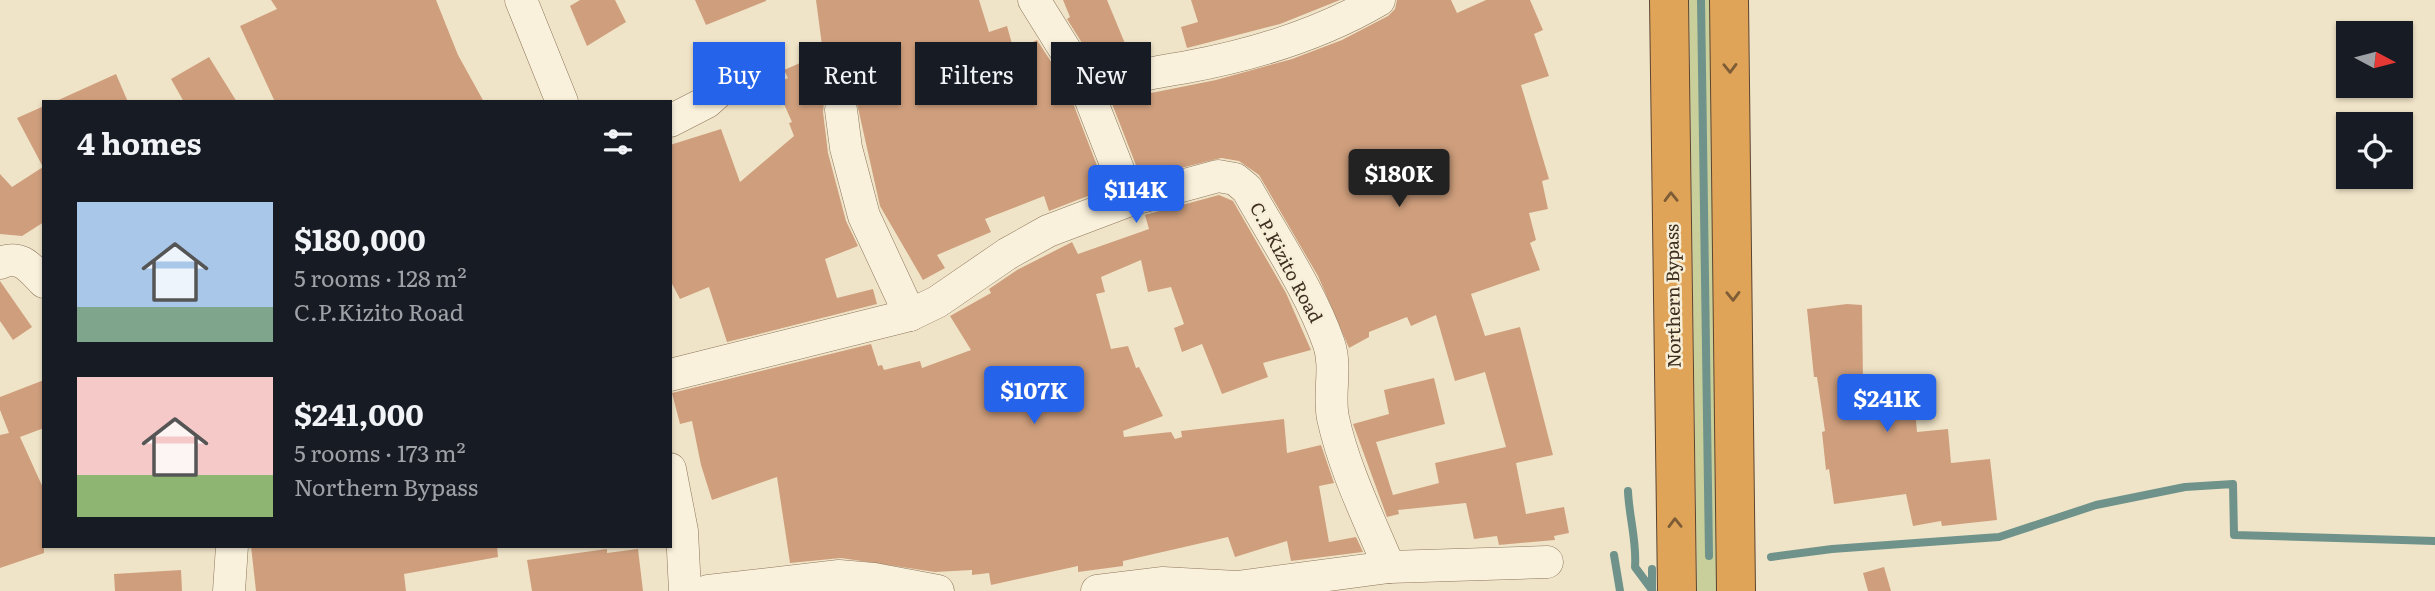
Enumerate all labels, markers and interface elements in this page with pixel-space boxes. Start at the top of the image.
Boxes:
north arrow [2336,21,2413,98]
map controls [2336,21,2413,189]
chip: Buy [693,42,785,105]
chip: Rent [799,42,901,105]
chip: Filters [915,42,1037,105]
chip: New [1051,42,1151,105]
one-way arrow [1722,63,1738,74]
button: locate [2336,112,2413,189]
text: 4 homes [77,120,202,164]
icon: filters [599,123,637,161]
pin: $180K [1350,150,1448,209]
text: $180K [1365,155,1433,189]
pin: $114K [1087,166,1185,225]
text: $114K [1104,171,1168,205]
one-way arrow [1663,192,1679,202]
street label: C.P.Kizito Road [1244,197,1330,327]
text: $180,000 [294,216,426,260]
street label: Northern Bypass [1657,224,1687,368]
icon: home [133,230,217,314]
text: 5 rooms · 128 m² [294,260,467,294]
one-way arrow [1725,290,1740,301]
text: C.P.Kizito Road [294,294,464,328]
pin: $107K [985,366,1083,426]
text: $107K [1000,372,1068,406]
pin: $241K [1838,374,1936,434]
text: $241K [1853,380,1921,414]
text: $241,000 [294,391,424,435]
icon: home [133,405,217,489]
text: 5 rooms · 173 m² [294,435,466,469]
text: Northern Bypass [294,469,478,503]
one-way arrow [1668,517,1683,528]

